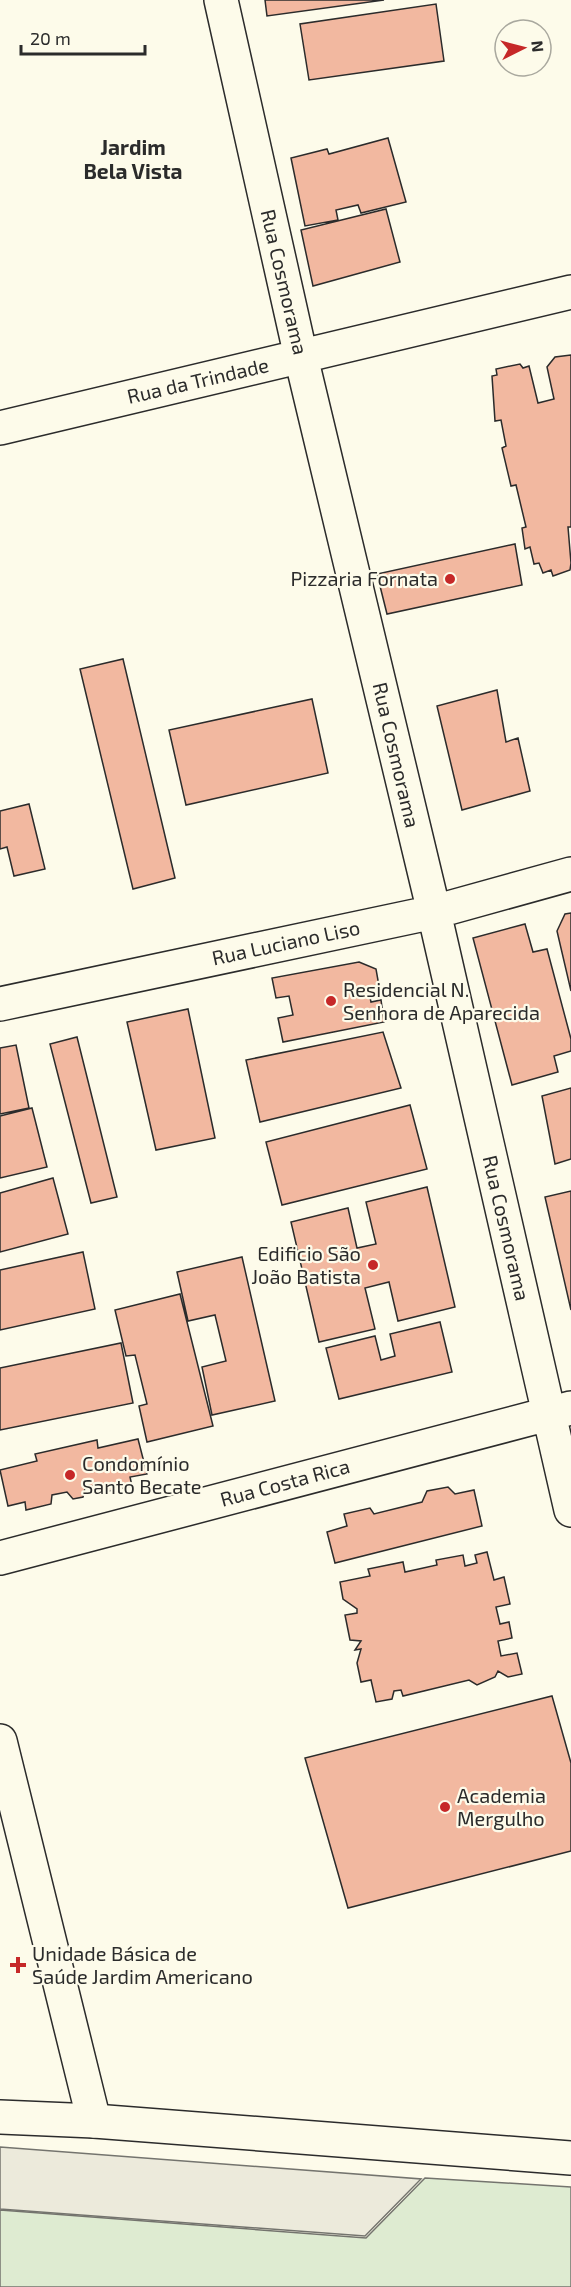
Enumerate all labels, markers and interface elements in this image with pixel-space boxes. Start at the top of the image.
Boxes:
scale bar [21,18,146,56]
north arrow [493,18,553,78]
text: 20 m [30,27,71,49]
text: N [528,40,548,53]
district label: Jardim Bela Vista [83,134,183,183]
street label: Rua Cosmorama [257,207,313,357]
street label: Rua da Trindade [125,352,271,408]
place label: Pizzaria Fornata [290,566,438,590]
marker: Pizzaria Fornata [443,572,457,586]
street label: Rua Cosmorama [369,680,425,830]
street label: Rua Luciano Liso [210,915,362,969]
place label: Residencial N. Senhora de Aparecida [343,977,540,1024]
marker: Residencial N. Senhora de Aparecida [324,994,338,1008]
street label: Rua Cosmorama [479,1153,535,1303]
place label: Edificio São João Batista [251,1241,361,1288]
marker: Edificio São João Batista [366,1258,380,1272]
place label: Condomínio Santo Becate [82,1451,202,1498]
street label: Rua Costa Rica [217,1453,352,1511]
marker: Condomínio Santo Becate [63,1468,77,1482]
place label: Academia Mergulho [457,1783,546,1830]
marker: Academia Mergulho [438,1800,452,1814]
place label: Unidade Básica de Saúde Jardim Americano [32,1941,253,1988]
marker: Unidade Básica de Saúde Jardim Americano [9,1956,27,1974]

